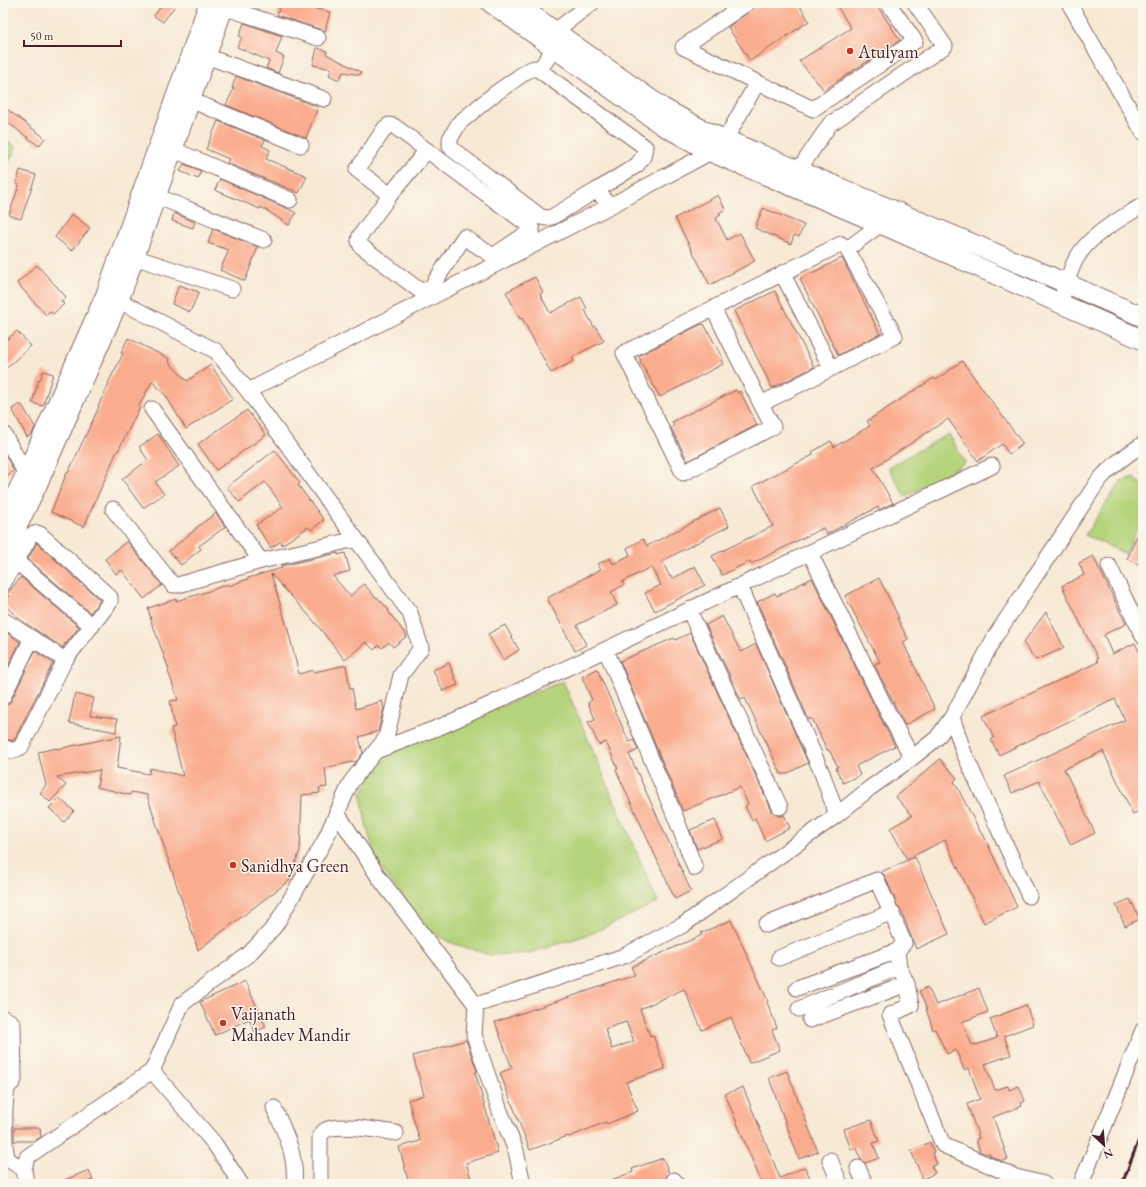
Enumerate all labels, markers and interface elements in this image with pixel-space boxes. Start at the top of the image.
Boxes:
scale bar [24,22,121,48]
text: 50 m [30,28,54,44]
place label: Atulyam [857,40,919,63]
marker: Atulyam [845,46,855,56]
place label: Sanidhya Green [241,854,350,877]
marker: Sanidhya Green [228,860,238,870]
place label: Vaijanath Mahadev Mandir [231,1002,350,1046]
marker: Vaijanath Mahadev Mandir [218,1018,228,1028]
north arrow [1084,1125,1124,1165]
text: N [1101,1146,1115,1162]

